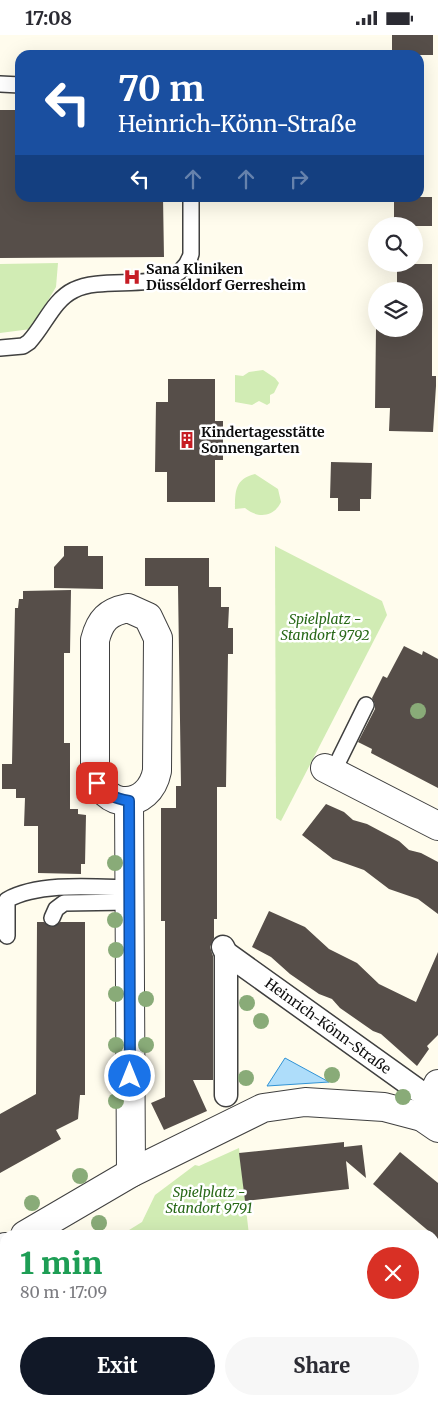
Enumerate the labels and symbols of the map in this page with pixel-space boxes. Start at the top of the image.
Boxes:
place label: Sana Kliniken Düsseldorf Gerresheim [146,260,306,294]
hospital icon: Sana Kliniken Düsseldorf Gerresheim [122,267,142,287]
place label: Kindertagesstätte Sonnengarten [201,423,325,457]
building icon: Kindertagesstätte Sonnengarten [177,430,197,450]
park label: Spielplatz - Standort 9792 [281,610,370,644]
pin [76,762,118,804]
street label: Heinrich-Könn-Straße [261,974,395,1078]
position arrow [103,1049,155,1101]
park label: Spielplatz - Standort 9791 [165,1183,253,1217]

